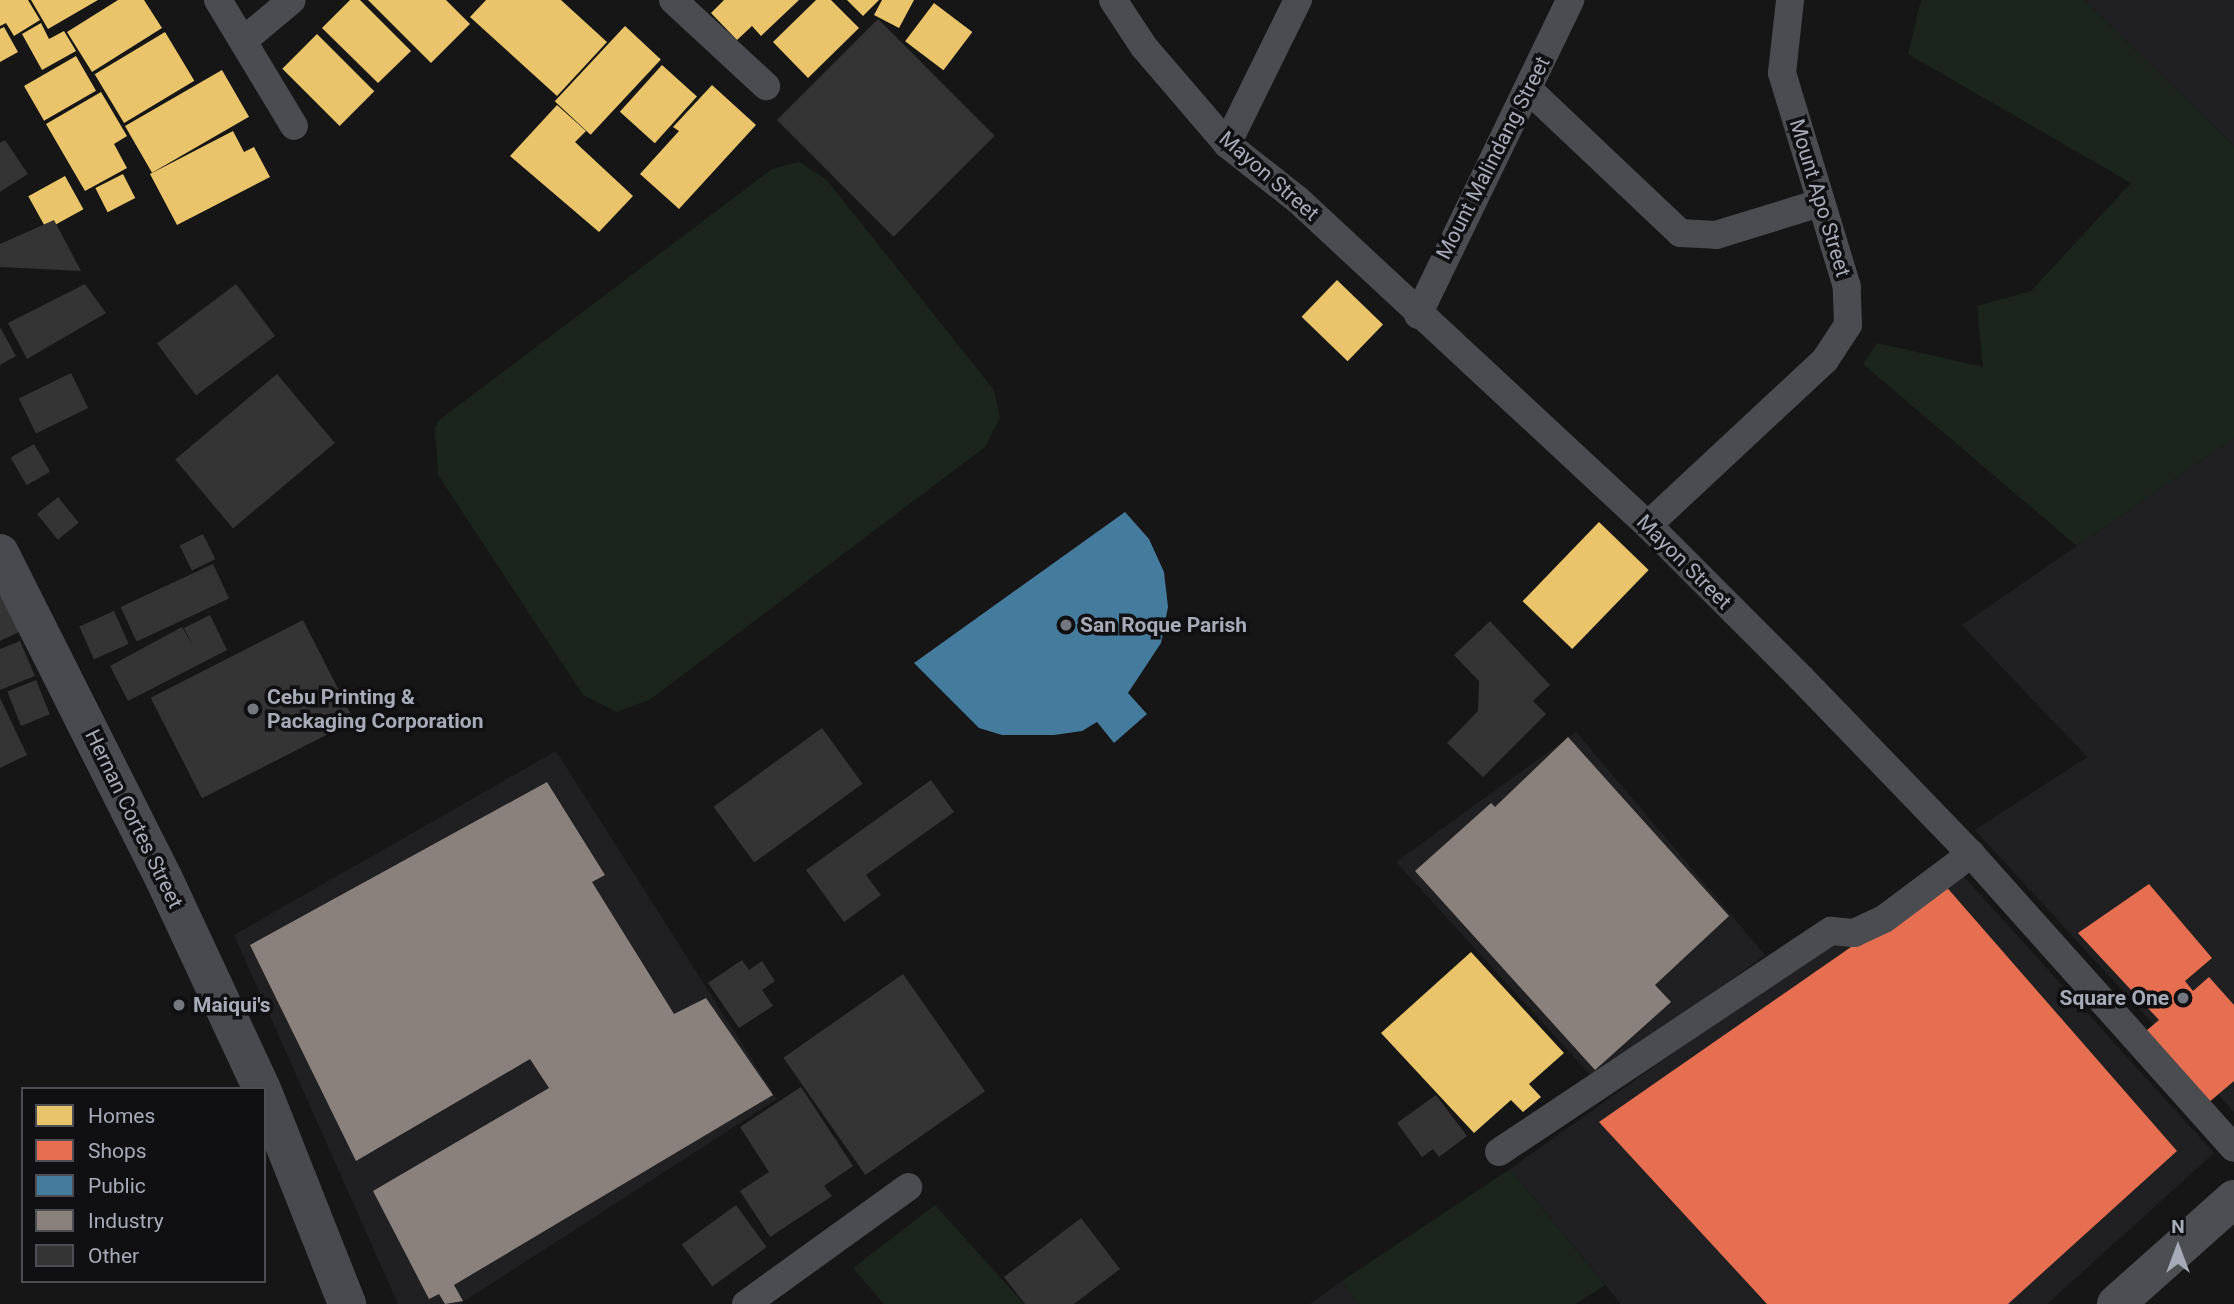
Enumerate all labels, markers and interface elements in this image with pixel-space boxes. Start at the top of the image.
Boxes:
street label: Mount Malindang Street [1431,52,1555,264]
street label: Mount Apo Street [1784,116,1856,280]
street label: Mayon Street [1214,126,1324,226]
street label: Mayon Street [1631,509,1737,615]
place label: San Roque Parish [1080,612,1247,638]
marker: San Roque Parish [1058,617,1074,633]
place label: Cebu Printing & Packaging Corporation [267,684,483,734]
marker: Cebu Printing & Packaging Corporation [245,701,261,717]
street label: Hernan Cortes Street [80,725,188,913]
place label: Square One [2060,985,2169,1011]
marker: Square One [2175,990,2191,1006]
place label: Maiqui's [193,992,271,1018]
marker: Maiqui's [171,997,187,1013]
legend [21,1087,266,1283]
text: Homes [88,1104,155,1128]
text: Shops [88,1139,147,1163]
text: Public [88,1174,146,1198]
text: Industry [88,1209,164,1233]
north arrow [2143,1213,2213,1283]
text: N [2171,1215,2185,1238]
text: Other [88,1244,139,1268]

